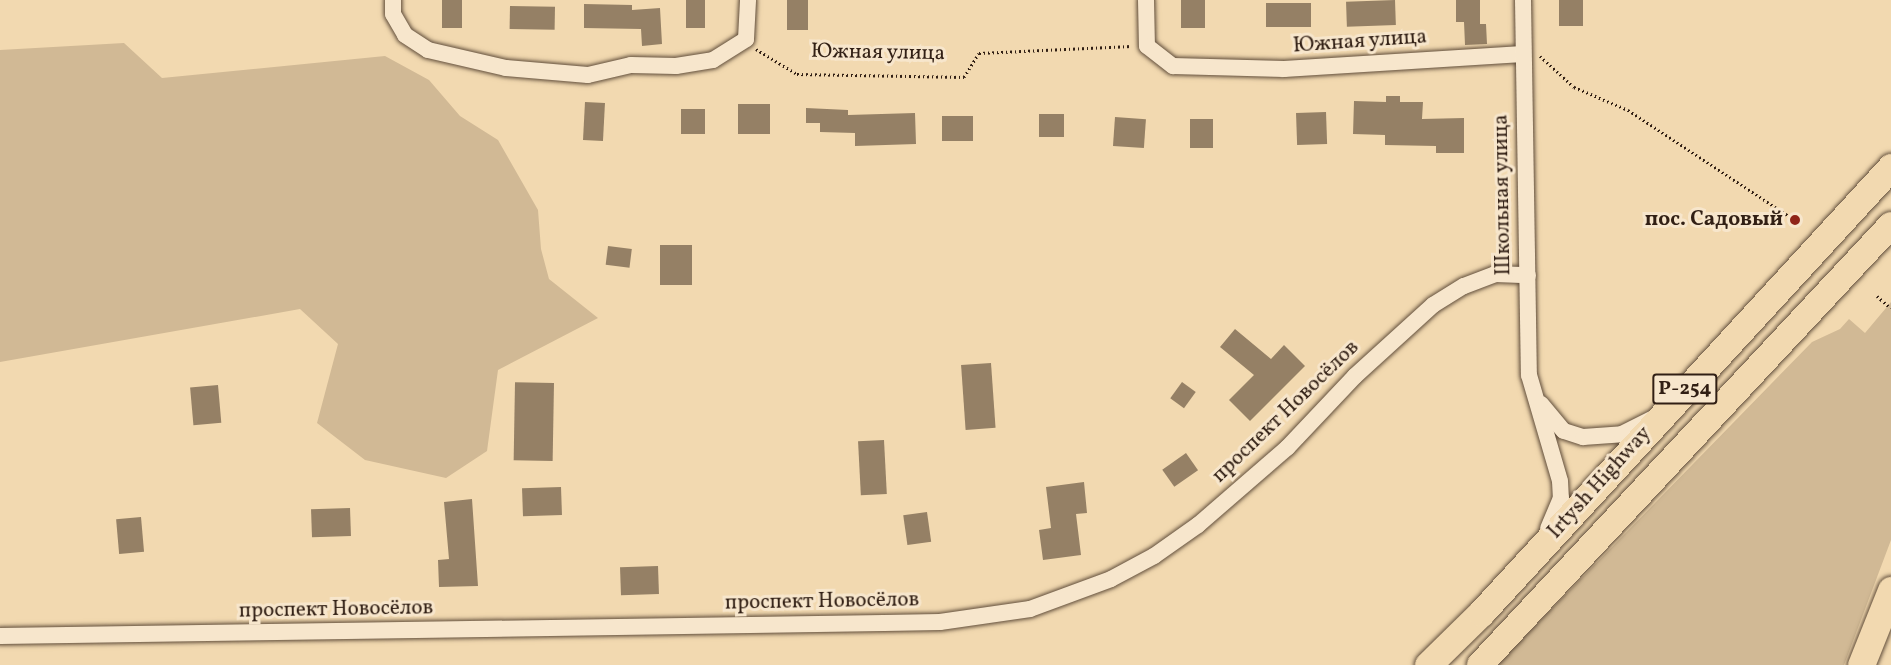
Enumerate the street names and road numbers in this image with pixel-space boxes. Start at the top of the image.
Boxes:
street label: Южная улица [1292,25,1428,59]
street label: Южная улица [810,39,946,67]
street label: Школьная улица [1489,114,1517,276]
street label: проспект Новосёлов [1207,335,1365,489]
road number: Р-254 [1652,372,1718,406]
street label: Irtysh Highway [1543,422,1657,544]
street label: проспект Новосёлов [725,588,919,616]
street label: проспект Новосёлов [239,596,433,624]

